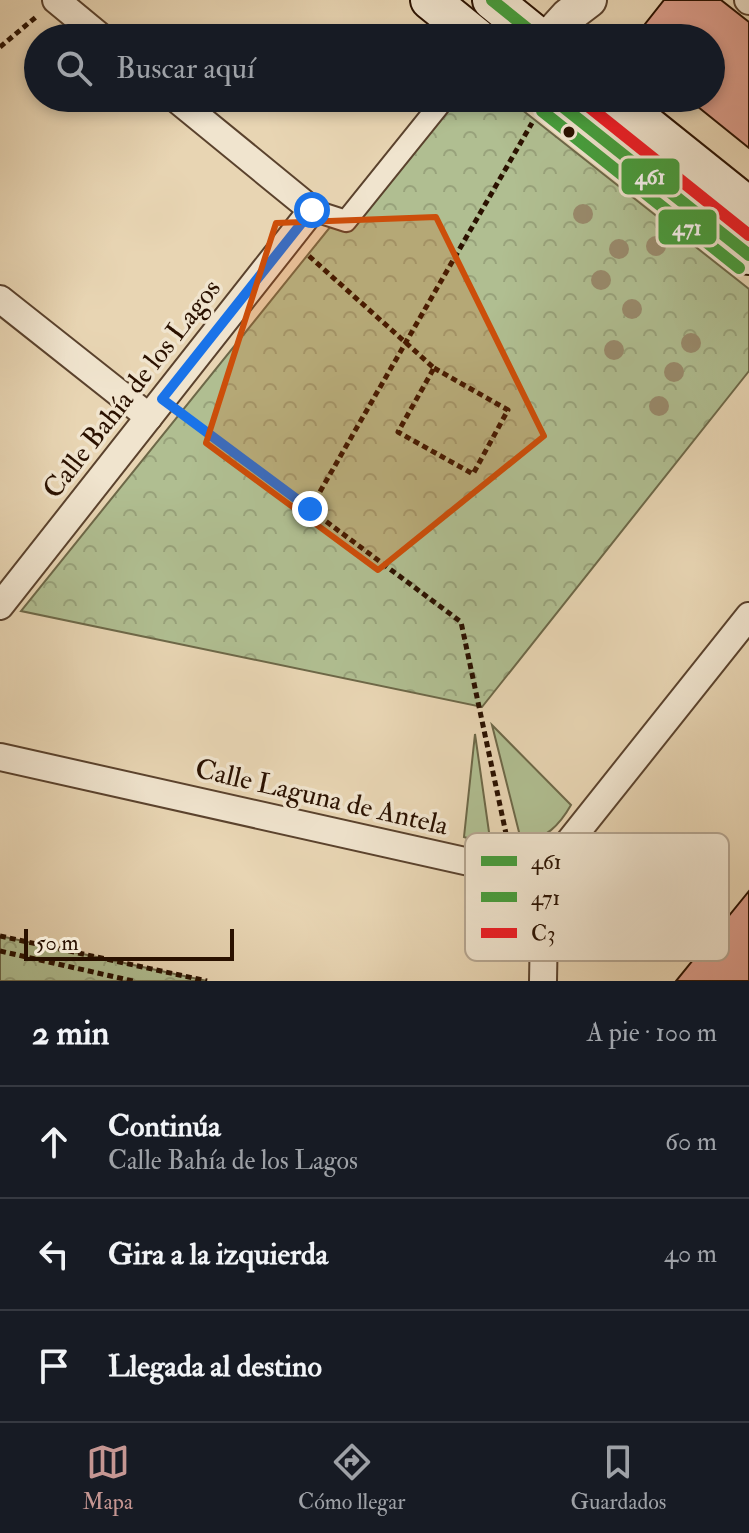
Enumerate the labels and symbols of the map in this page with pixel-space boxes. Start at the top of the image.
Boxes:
unlabelled marker [561,124,577,140]
line badge: 461 [620,157,681,196]
text: 461 [634,163,666,191]
route start [294,192,330,228]
line badge: 471 [657,208,718,246]
text: 471 [671,214,702,242]
street label: Calle Bahía de los Lagos [36,272,229,506]
route end [292,491,328,527]
street label: Calle Laguna de Antela [192,751,452,844]
legend [465,833,729,961]
text: 461 [531,848,562,876]
text: 471 [531,884,560,912]
text: C3 [531,920,556,948]
scale bar [24,925,234,961]

